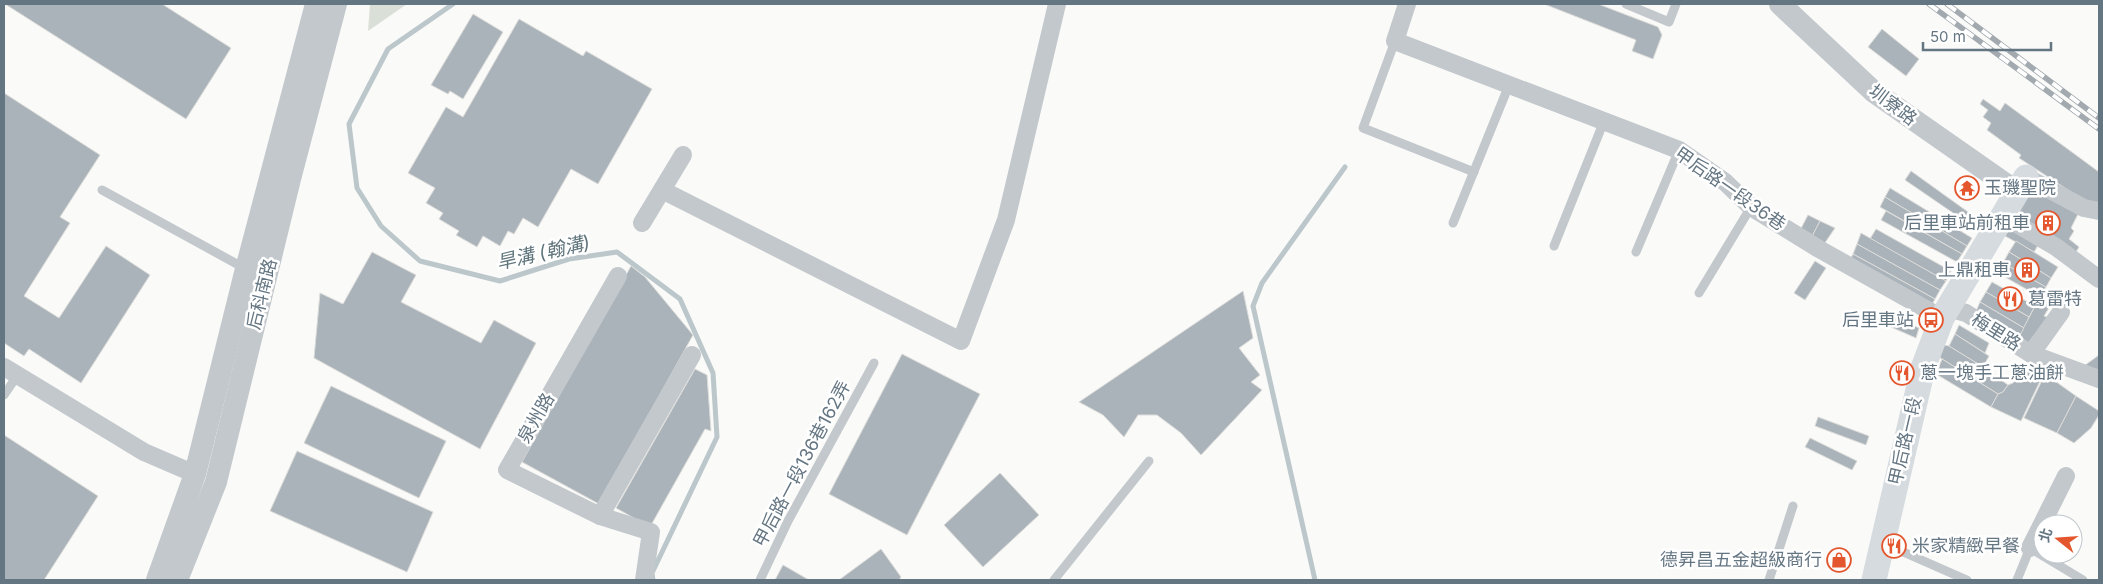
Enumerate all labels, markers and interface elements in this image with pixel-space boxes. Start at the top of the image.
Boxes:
scale bar [1923,20,2050,52]
text: 50 m [1930,27,1966,46]
street label: 圳寮路 [1865,80,1921,129]
street label: 甲后路一段36巷 [1671,143,1790,235]
temple icon: 玉璣聖院 [1954,175,1980,201]
place label: 玉璣聖院 [1984,177,2056,198]
building icon: 后里車站前租車 [2035,210,2061,236]
place label: 后里車站前租車 [1904,212,2030,233]
water label: 旱溝 (翰溝) [494,231,592,274]
street label: 后科南路 [243,256,280,331]
building icon: 上鼎租車 [2014,257,2040,283]
place label: 上鼎租車 [1938,259,2010,280]
restaurant icon: 葛雷特 [1997,286,2023,312]
place label: 葛雷特 [2028,288,2082,309]
bus stop icon: 后里車站 [1918,307,1944,333]
street label: 梅里路 [1968,308,2025,355]
place label: 后里車站 [1842,309,1914,330]
restaurant icon: 蔥一塊手工蔥油餅 [1889,360,1915,386]
place label: 蔥一塊手工蔥油餅 [1920,362,2064,383]
street label: 甲后路一段136巷162弄 [749,377,854,550]
street label: 泉州路 [513,389,558,446]
street label: 甲后路一段 [1884,395,1925,487]
north arrow [2033,514,2083,564]
text: 北 [2035,526,2055,544]
restaurant icon: 米家精緻早餐 [1881,533,1907,559]
place label: 米家精緻早餐 [1912,535,2020,556]
shop icon: 德昇昌五金超級商行 [1826,547,1852,573]
place label: 德昇昌五金超級商行 [1660,549,1822,570]

